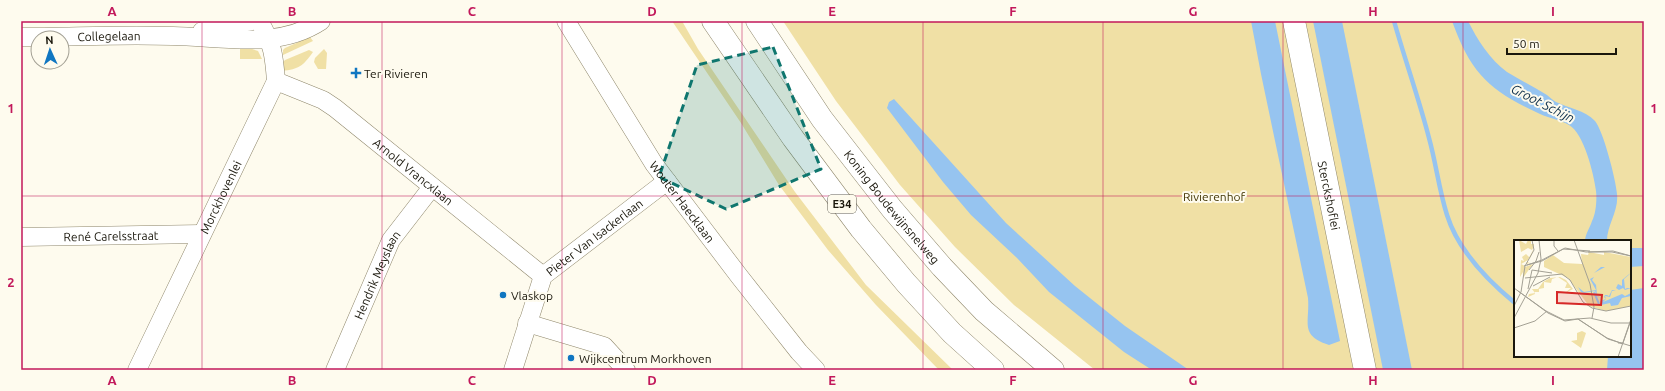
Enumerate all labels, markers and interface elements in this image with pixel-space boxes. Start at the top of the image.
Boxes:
text: A [107,4,117,18]
text: B [288,4,297,18]
text: C [468,4,477,18]
text: D [647,4,657,18]
text: E [828,4,836,18]
text: F [1009,4,1017,18]
text: G [1189,4,1198,18]
text: H [1368,4,1378,18]
text: I [1551,4,1555,18]
street label: Collegelaan [77,29,141,43]
north arrow [30,30,70,70]
scale bar [1507,30,1616,56]
text: N [45,34,54,46]
text: 50 m [1513,37,1540,50]
place label: Ter Rivieren [364,67,428,80]
marker: Ter Rivieren [351,68,361,78]
water label: Groot Schijn [1509,81,1577,125]
text: 1 [7,101,15,115]
text: 1 [1650,101,1658,115]
street label: Arnold Vrancxlaan [371,135,456,207]
street label: Koning Boudewijnsnelweg [842,148,942,266]
street label: Morckhovenlei [197,158,243,236]
street label: Wouter Haecklaan [647,158,717,245]
street label: Sterckshoflei [1316,160,1343,231]
park label: Rivierenhof [1183,190,1246,203]
road number: E34 [828,195,856,213]
street label: Pieter Van Isackerlaan [543,196,645,278]
street label: René Carelsstraat [63,228,159,243]
street label: Hendrik Meyslaan [351,228,402,321]
inset map [1514,240,1631,357]
text: 2 [7,275,15,289]
text: 2 [1650,275,1658,289]
place label: Vlaskop [511,289,553,302]
marker: Vlaskop [498,290,508,300]
place label: Wijkcentrum Morkhoven [579,352,711,365]
marker: Wijkcentrum Morkhoven [566,353,576,363]
text: A [107,373,117,387]
text: B [288,373,297,387]
text: C [468,373,477,387]
text: D [647,373,657,387]
text: E [828,373,836,387]
text: F [1009,373,1017,387]
text: G [1189,373,1198,387]
text: H [1368,373,1378,387]
text: I [1551,373,1555,387]

